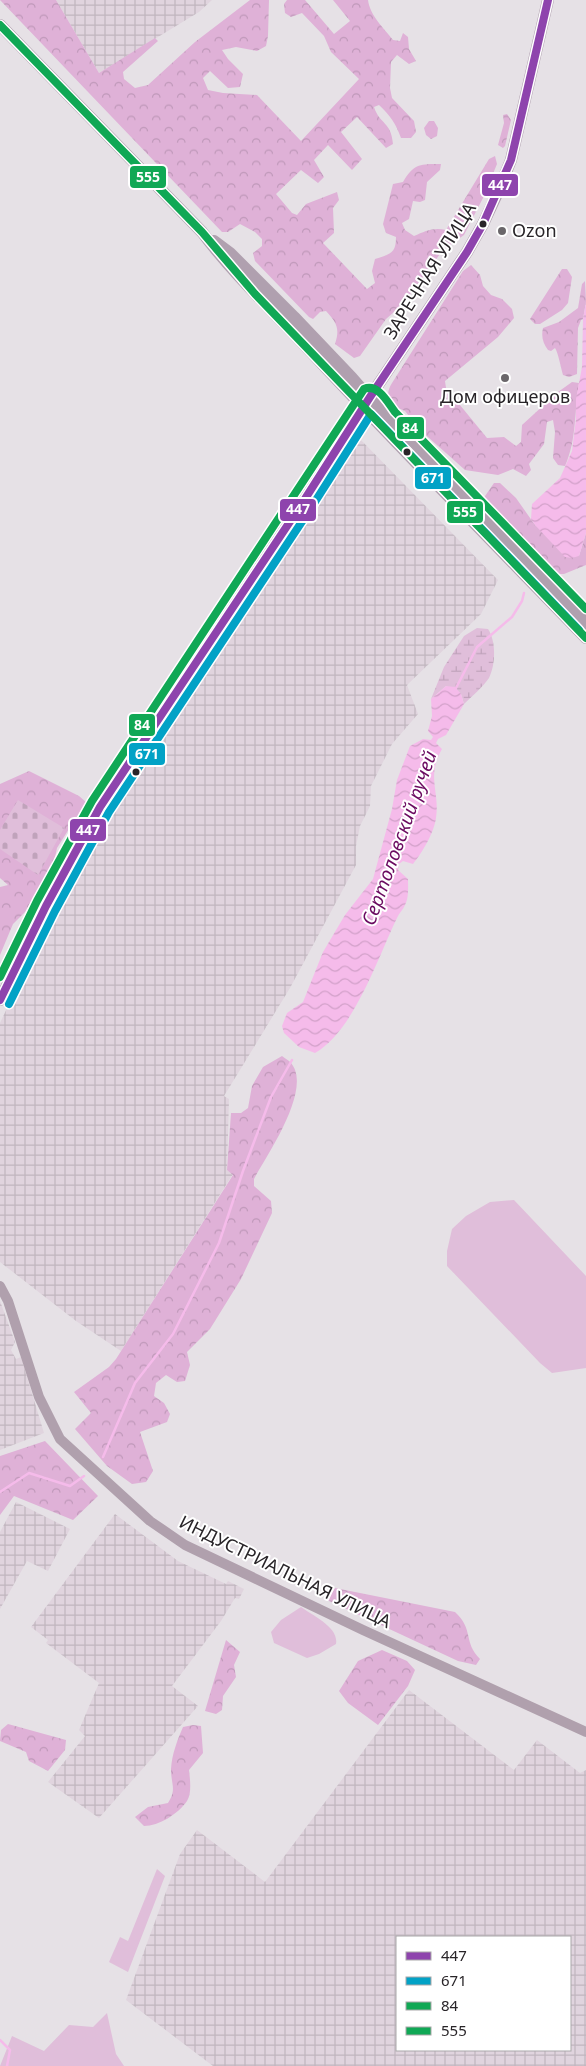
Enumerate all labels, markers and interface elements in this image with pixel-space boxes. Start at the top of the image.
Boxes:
line badge: 555 [129,165,167,189]
text: 555 [136,167,160,186]
line badge: 447 [481,173,519,197]
text: 447 [488,175,512,194]
street label: ЗАРЕЧНАЯ УЛИЦА [378,197,481,343]
place label: Ozon [512,218,557,242]
unlabelled marker [478,219,488,229]
marker: Ozon [496,225,508,237]
marker: Дом офицеров [499,372,511,384]
place label: Дом офицеров [440,384,570,408]
line badge: 84 [396,416,425,440]
text: 84 [402,418,418,437]
unlabelled marker [402,447,412,457]
line badge: 671 [414,466,452,490]
text: 671 [421,468,445,487]
line badge: 447 [279,498,317,522]
text: 447 [286,499,310,518]
line badge: 555 [446,500,484,524]
text: 555 [453,502,477,521]
line badge: 84 [128,713,156,737]
text: 84 [134,715,150,734]
line badge: 671 [128,742,166,766]
text: 671 [135,744,159,763]
water label: Сертоловский ручей [355,747,443,929]
unlabelled marker [131,767,141,777]
line badge: 447 [69,818,107,842]
text: 447 [76,820,100,839]
street label: ИНДУСТРИАЛЬНАЯ УЛИЦА [175,1509,396,1633]
legend [396,1936,571,2051]
text: 447 [441,1945,467,1965]
text: 671 [441,1970,467,1990]
text: 84 [441,1995,459,2015]
text: 555 [441,2020,467,2040]

